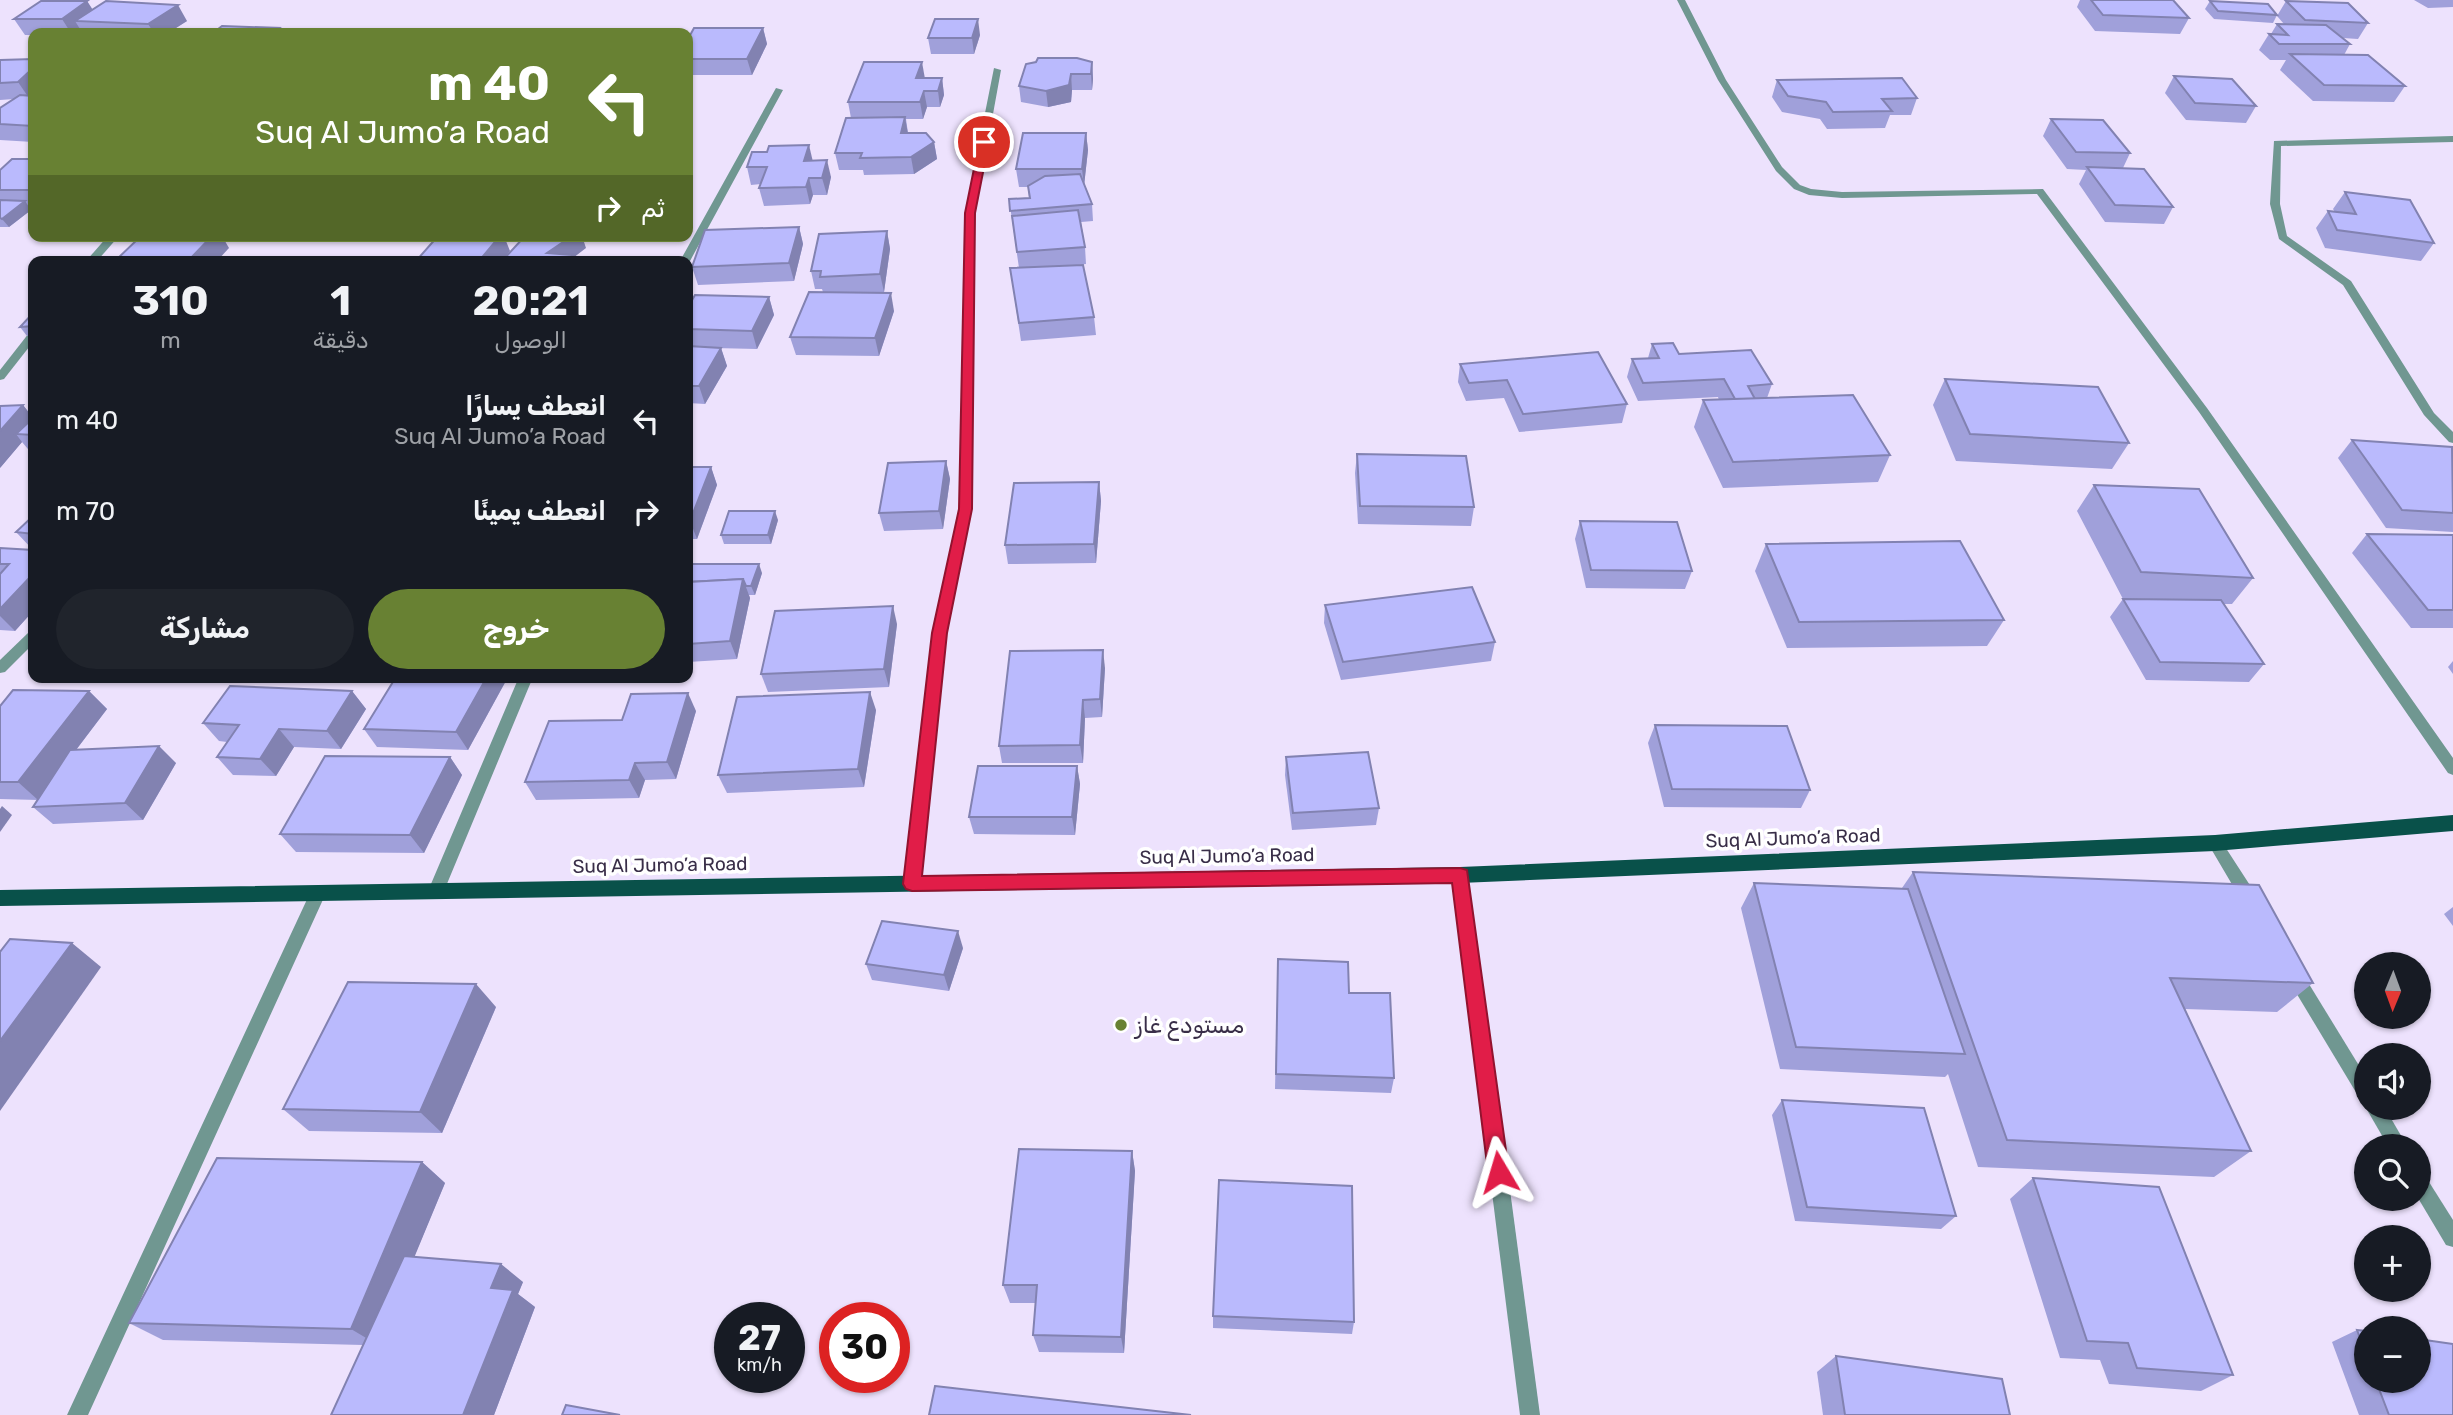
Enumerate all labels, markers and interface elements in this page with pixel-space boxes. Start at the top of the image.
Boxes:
text: 40 m [428,54,550,112]
icon: left [574,56,665,147]
pin [954,112,1014,172]
text: Suq Al Jumo’a Road [255,113,550,151]
icon: arrive [965,123,1003,161]
icon: right [589,189,627,227]
text: ثم [641,193,665,224]
text: 310 [132,276,209,326]
text: 1 [330,276,351,326]
text: 20:21 [473,276,589,326]
text: m [160,326,181,354]
text: دقيقة [313,326,368,354]
text: الوصول [494,326,567,354]
text: انعطف يسارًا [465,391,606,422]
icon: left [627,402,665,440]
text: 40 m [56,405,118,436]
text: Suq Al Jumo’a Road [394,422,606,450]
icon: right [627,493,665,531]
text: 70 m [56,496,115,527]
text: انعطف يمينًا [473,496,606,527]
button: مشاركة [56,589,354,669]
button: خروج [368,589,665,669]
street label: Suq Al Jumo’a Road [1705,823,1881,853]
street label: Suq Al Jumo’a Road [1139,843,1315,869]
street label: Suq Al Jumo’a Road [572,852,748,878]
north arrow [2354,952,2431,1029]
map controls [2354,952,2431,1393]
place label: مستودع غاز [1133,1011,1244,1041]
marker: مستودع غاز [1113,1017,1129,1033]
button: sound [2354,1043,2431,1120]
button: search [2354,1134,2431,1211]
position arrow [1462,1135,1536,1209]
button: + [2354,1225,2431,1302]
speed limit sign: 30 [819,1302,910,1393]
button: − [2354,1316,2431,1393]
text: 27 [738,1317,781,1359]
text: km/h [737,1354,782,1376]

